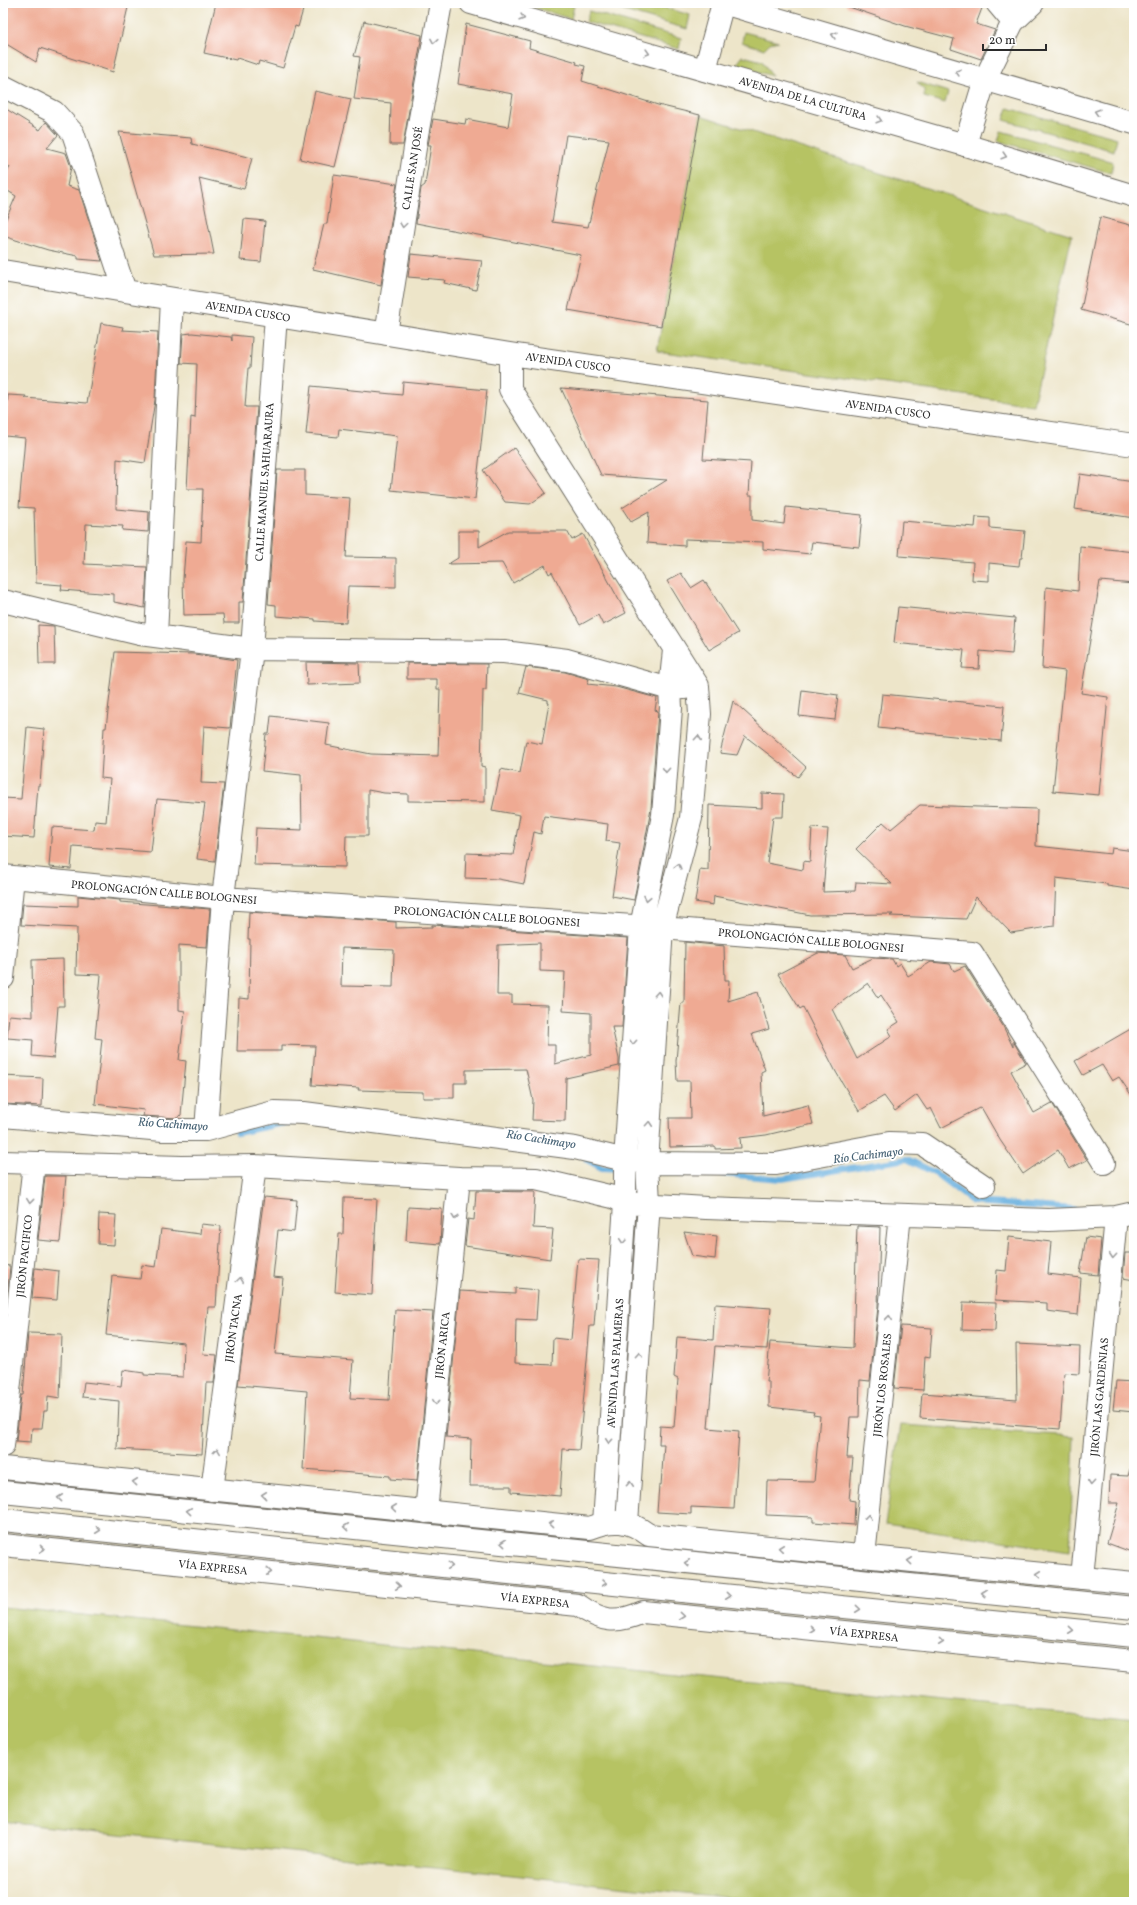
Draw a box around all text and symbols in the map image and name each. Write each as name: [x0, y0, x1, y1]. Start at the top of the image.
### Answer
one-way arrow: [518, 13, 525, 22]
scale bar: [983, 26, 1046, 52]
one-way arrow: [830, 31, 837, 40]
text: 20 m: [989, 33, 1016, 49]
one-way arrow: [430, 38, 438, 44]
one-way arrow: [643, 48, 650, 57]
one-way arrow: [955, 68, 962, 77]
street label: AVENIDA DE LA CULTURA: [737, 74, 869, 125]
one-way arrow: [1093, 108, 1100, 117]
one-way arrow: [876, 115, 883, 124]
street label: CALLE SAN JOSÉ: [399, 125, 428, 211]
one-way arrow: [1000, 151, 1007, 160]
one-way arrow: [399, 222, 408, 228]
street label: AVENIDA CUSCO: [204, 298, 291, 327]
street label: AVENIDA CUSCO: [524, 350, 611, 377]
street label: AVENIDA CUSCO: [844, 397, 931, 424]
street label: CALLE MANUEL SAHUARAURA: [252, 402, 279, 562]
one-way arrow: [693, 735, 702, 741]
one-way arrow: [662, 767, 671, 773]
one-way arrow: [673, 863, 682, 870]
street label: PROLONGACIÓN CALLE BOLOGNESI: [70, 878, 258, 909]
one-way arrow: [643, 895, 651, 902]
street label: PROLONGACIÓN CALLE BOLOGNESI: [393, 904, 581, 931]
street label: PROLONGACIÓN CALLE BOLOGNESI: [717, 926, 905, 957]
one-way arrow: [653, 991, 662, 997]
one-way arrow: [628, 1039, 637, 1045]
water label: Río Cachimayo: [137, 1115, 209, 1135]
one-way arrow: [645, 1121, 654, 1127]
water label: Río Cachimayo: [505, 1127, 577, 1153]
water label: Río Cachimayo: [832, 1144, 905, 1168]
one-way arrow: [25, 1198, 34, 1204]
street label: JIRÓN PACIFICO: [14, 1214, 37, 1298]
one-way arrow: [450, 1214, 459, 1220]
one-way arrow: [618, 1238, 627, 1244]
one-way arrow: [1108, 1253, 1117, 1259]
one-way arrow: [235, 1277, 244, 1283]
street label: JIRÓN TACNA: [222, 1293, 247, 1364]
street label: AVENIDA LAS PALMERAS: [604, 1298, 629, 1429]
street label: JIRÓN ARICA: [433, 1311, 454, 1379]
one-way arrow: [884, 1315, 893, 1321]
street label: JIRÓN LOS ROSALES: [871, 1333, 896, 1438]
street label: JIRÓN LAS GARDENIAS: [1088, 1337, 1113, 1457]
one-way arrow: [634, 1352, 643, 1358]
one-way arrow: [432, 1399, 441, 1405]
one-way arrow: [605, 1438, 614, 1444]
one-way arrow: [212, 1448, 221, 1454]
one-way arrow: [132, 1477, 138, 1486]
one-way arrow: [1087, 1480, 1096, 1486]
one-way arrow: [625, 1481, 634, 1487]
one-way arrow: [261, 1491, 267, 1500]
one-way arrow: [57, 1493, 63, 1502]
one-way arrow: [391, 1504, 397, 1513]
one-way arrow: [186, 1507, 192, 1516]
one-way arrow: [863, 1514, 872, 1520]
one-way arrow: [548, 1520, 554, 1529]
one-way arrow: [343, 1523, 349, 1532]
one-way arrow: [94, 1525, 101, 1534]
one-way arrow: [500, 1539, 506, 1548]
one-way arrow: [778, 1543, 784, 1552]
one-way arrow: [39, 1544, 45, 1553]
one-way arrow: [907, 1556, 913, 1565]
street label: VÍA EXPRESA: [177, 1557, 249, 1580]
one-way arrow: [684, 1559, 690, 1568]
one-way arrow: [447, 1561, 453, 1570]
one-way arrow: [266, 1568, 272, 1577]
one-way arrow: [1036, 1570, 1042, 1579]
one-way arrow: [601, 1578, 608, 1587]
one-way arrow: [395, 1581, 401, 1590]
one-way arrow: [981, 1588, 987, 1597]
street label: VÍA EXPRESA: [499, 1590, 571, 1613]
one-way arrow: [725, 1591, 731, 1600]
one-way arrow: [855, 1604, 861, 1613]
one-way arrow: [679, 1611, 685, 1620]
one-way arrow: [809, 1624, 815, 1633]
street label: VÍA EXPRESA: [828, 1624, 900, 1647]
one-way arrow: [1068, 1625, 1074, 1634]
one-way arrow: [938, 1637, 944, 1646]

